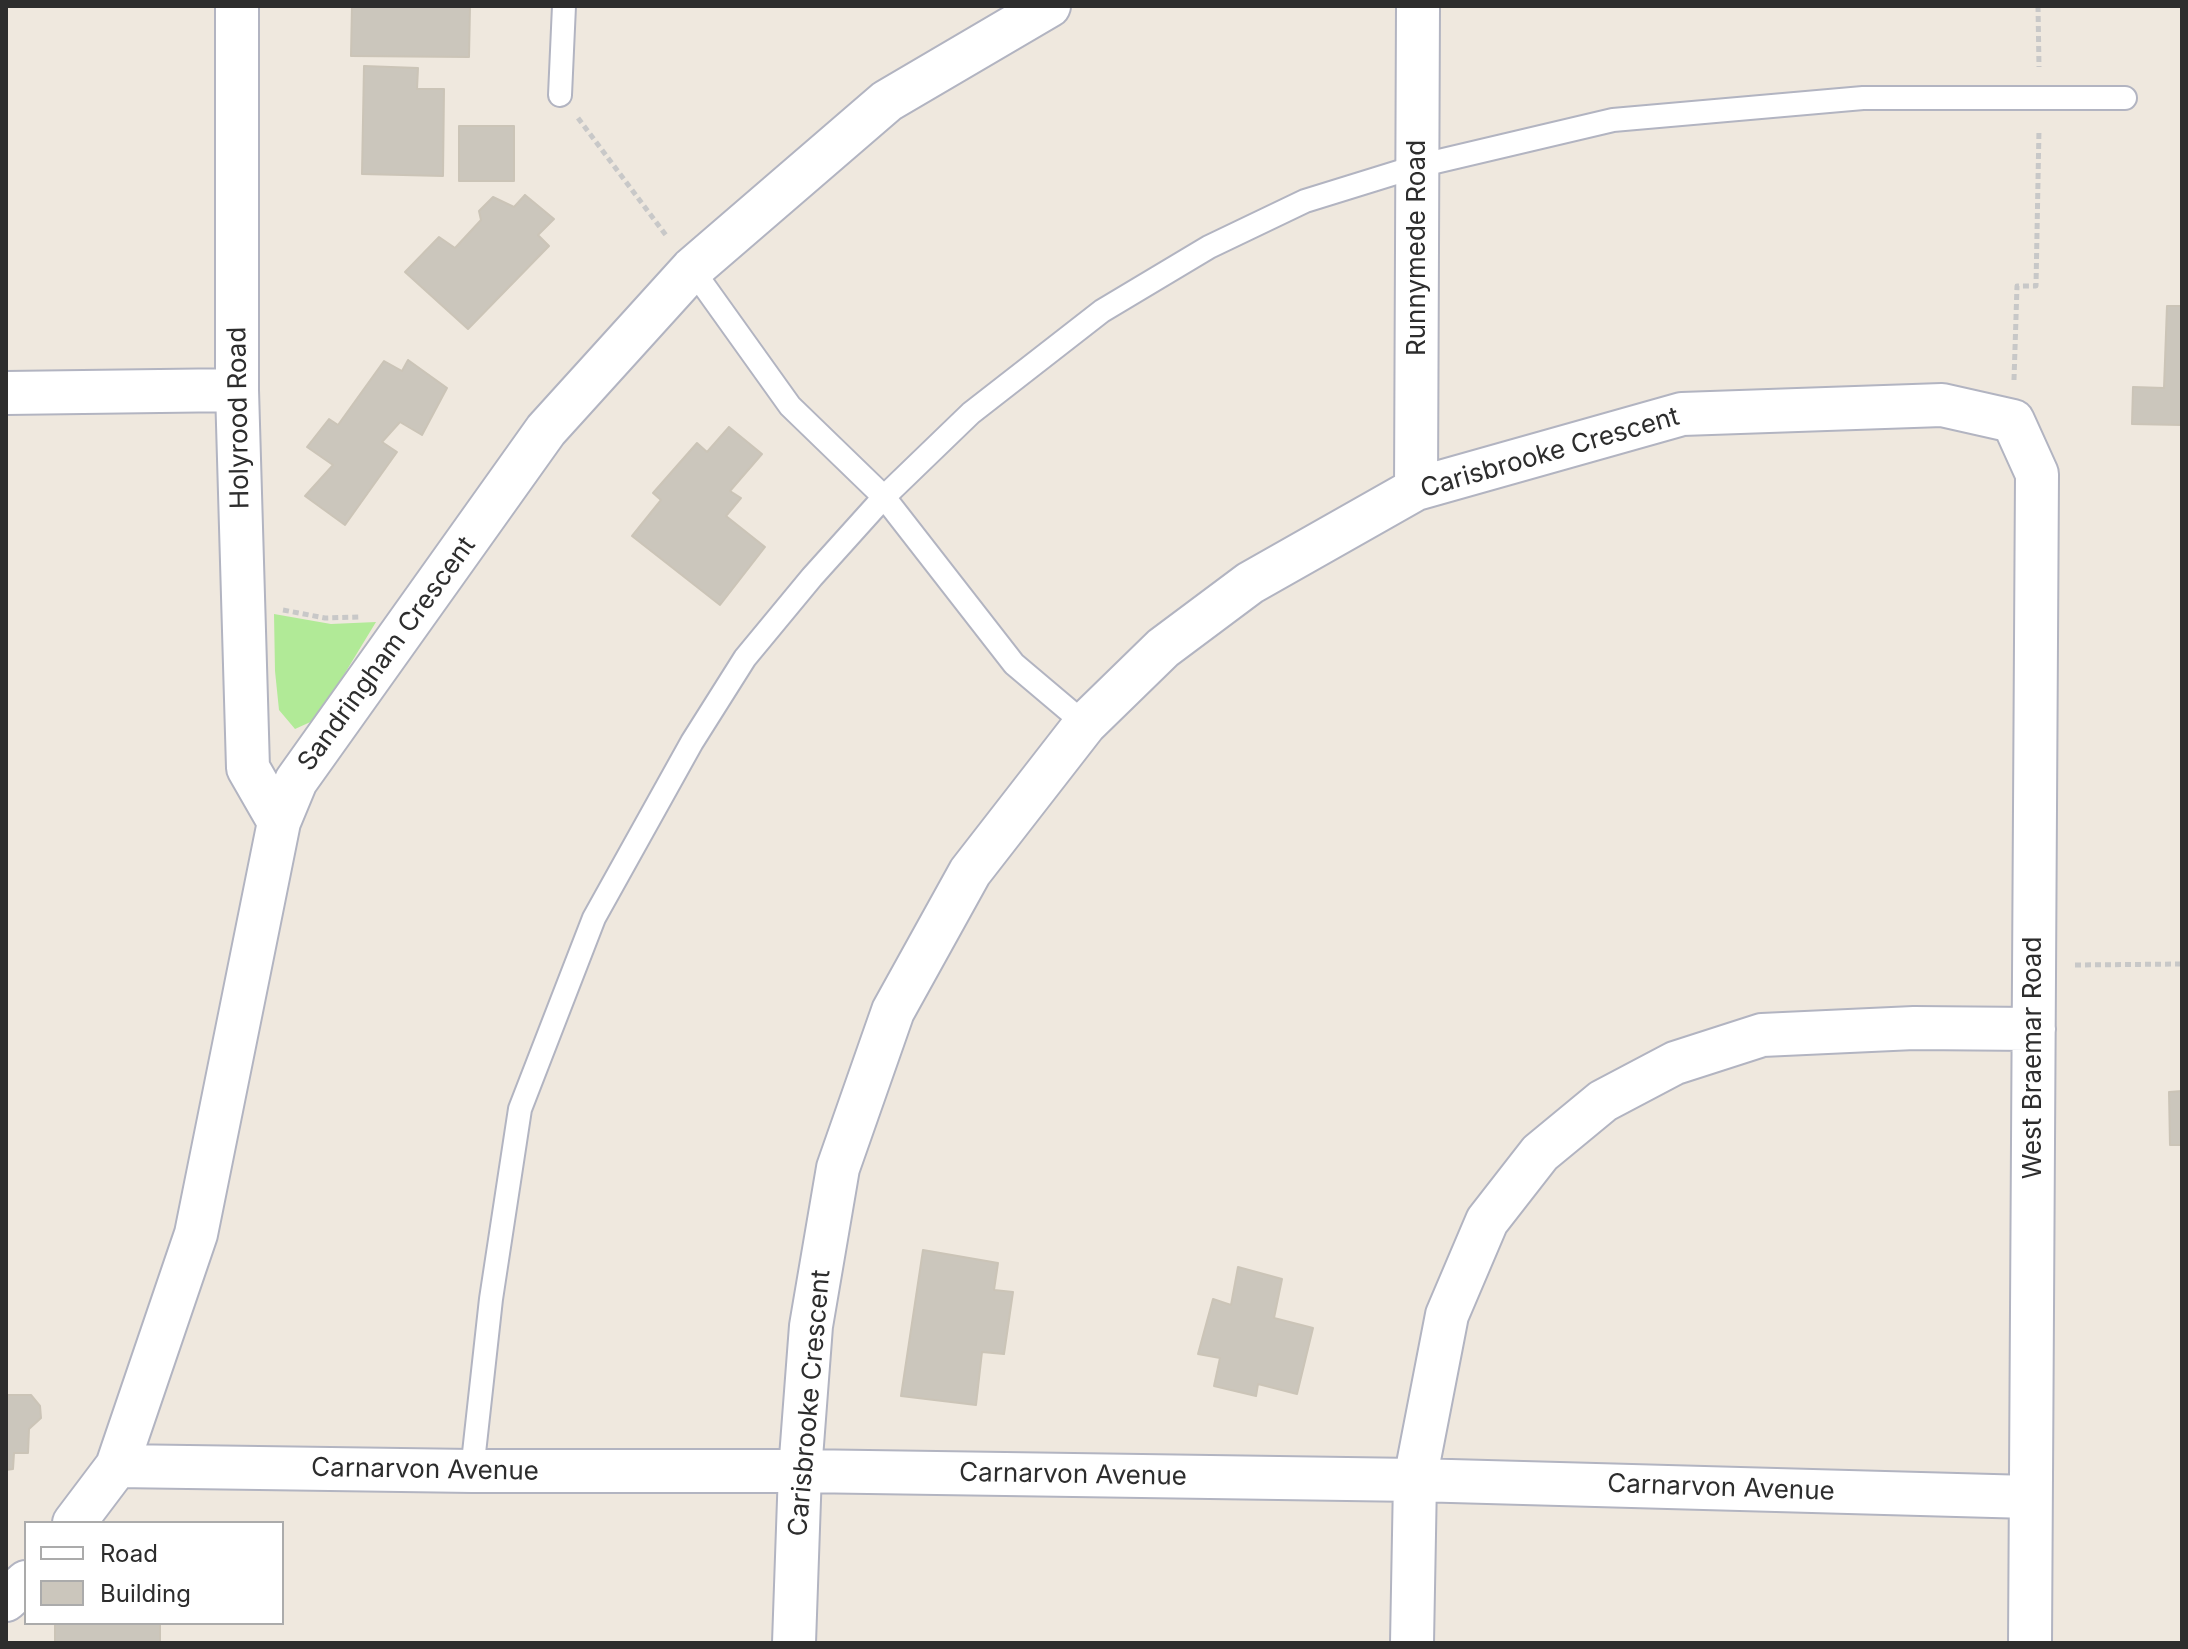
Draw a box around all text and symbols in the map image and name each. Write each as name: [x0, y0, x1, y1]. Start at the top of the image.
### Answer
street label: Runnymede Road: [1401, 140, 1433, 356]
street label: Holyrood Road: [222, 327, 256, 509]
street label: Carisbrooke Crescent: [1417, 401, 1683, 505]
street label: Sandringham Crescent: [292, 531, 482, 777]
street label: West Braemar Road: [2017, 937, 2049, 1179]
street label: Carisbrooke Crescent: [783, 1268, 837, 1538]
street label: Carnarvon Avenue: [311, 1452, 539, 1488]
street label: Carnarvon Avenue: [959, 1457, 1187, 1493]
street label: Carnarvon Avenue: [1607, 1468, 1835, 1508]
legend: [24, 1521, 284, 1625]
text: Road: [100, 1539, 158, 1568]
text: Building: [100, 1579, 191, 1608]

